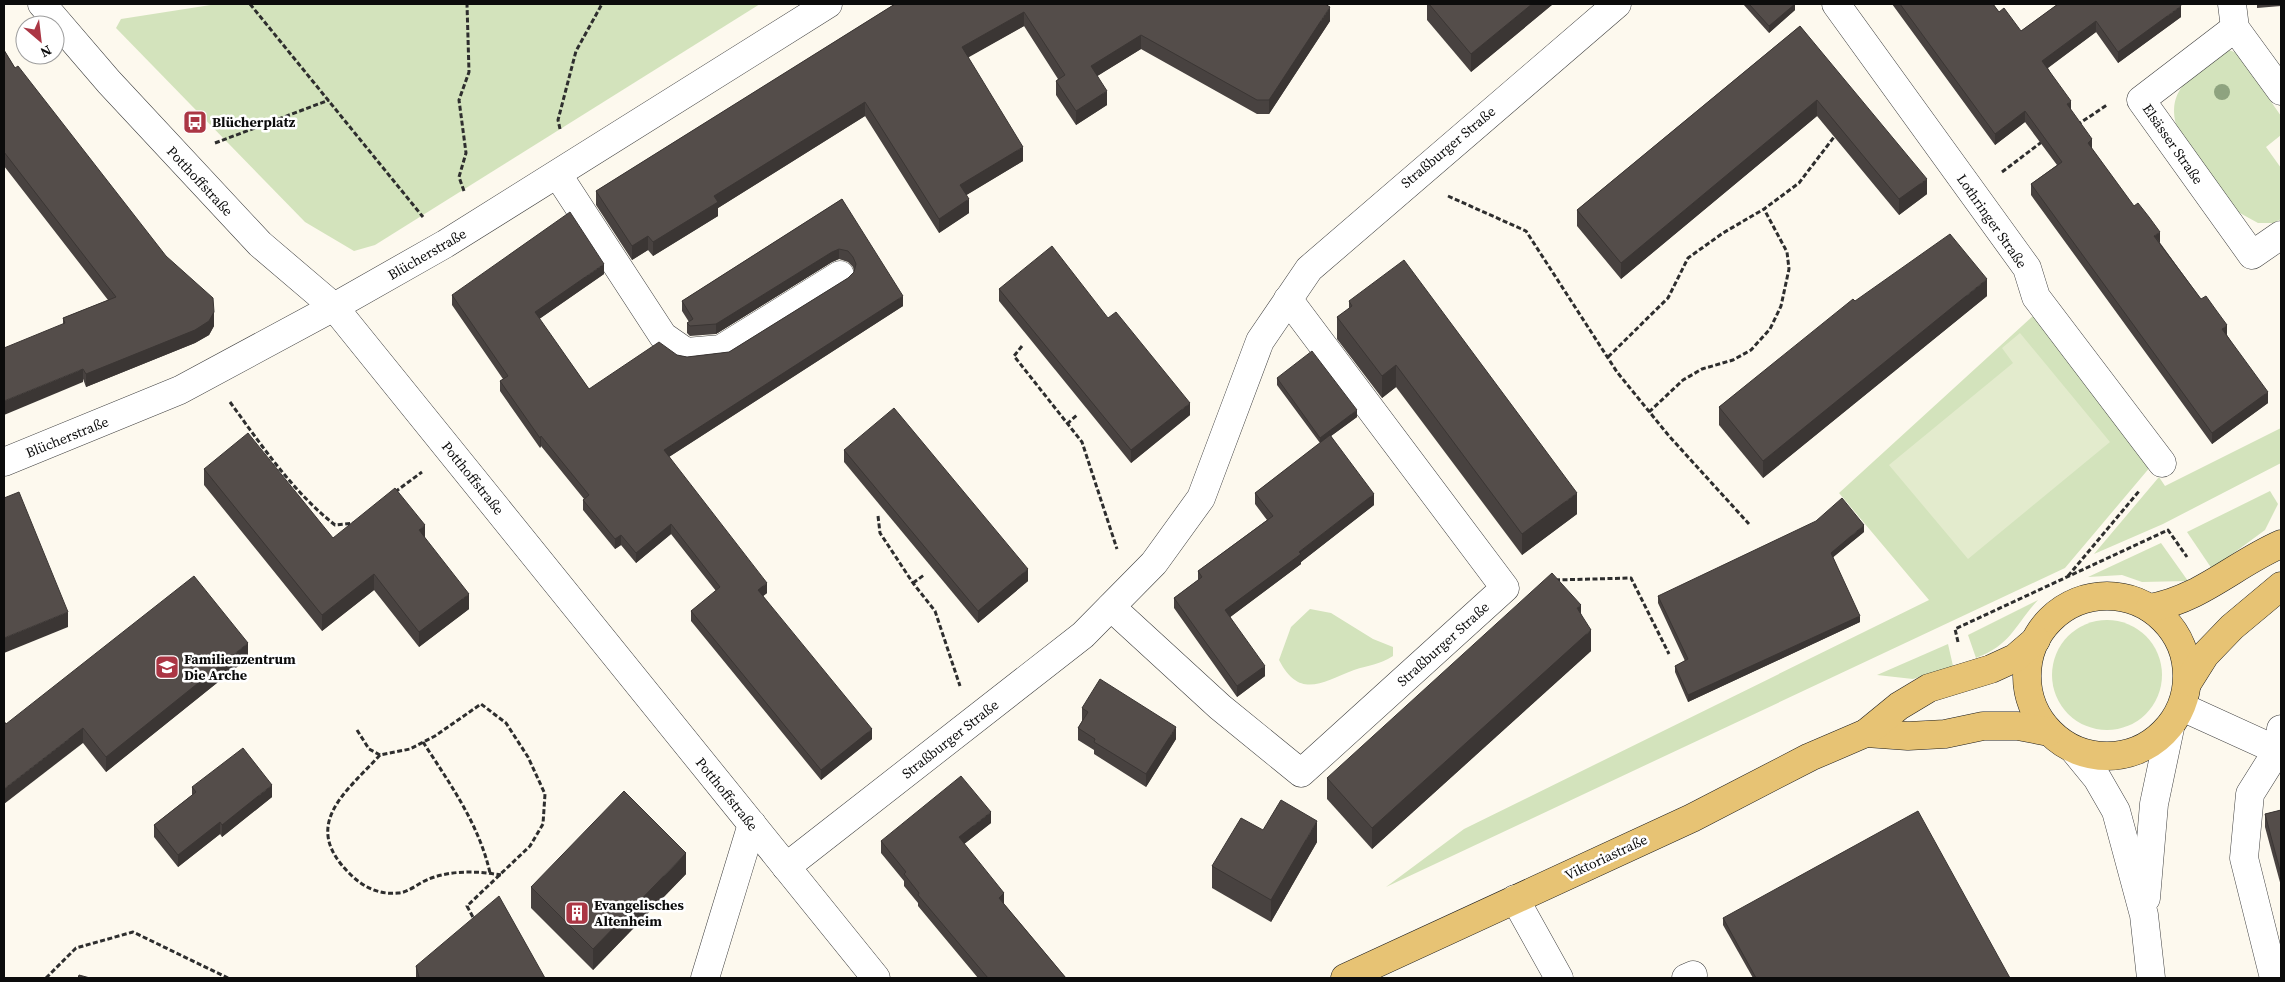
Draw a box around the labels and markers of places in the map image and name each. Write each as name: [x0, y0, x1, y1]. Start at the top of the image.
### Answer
bus stop icon: Blücherplatz: [182, 109, 208, 135]
place label: Blücherplatz: [212, 112, 296, 132]
place label: Familienzentrum Die Arche: [184, 649, 296, 685]
school or university icon: Familienzentrum Die Arche: [154, 654, 180, 680]
place label: Evangelisches Altenheim: [594, 895, 684, 931]
building icon: Evangelisches Altenheim: [564, 900, 590, 926]

